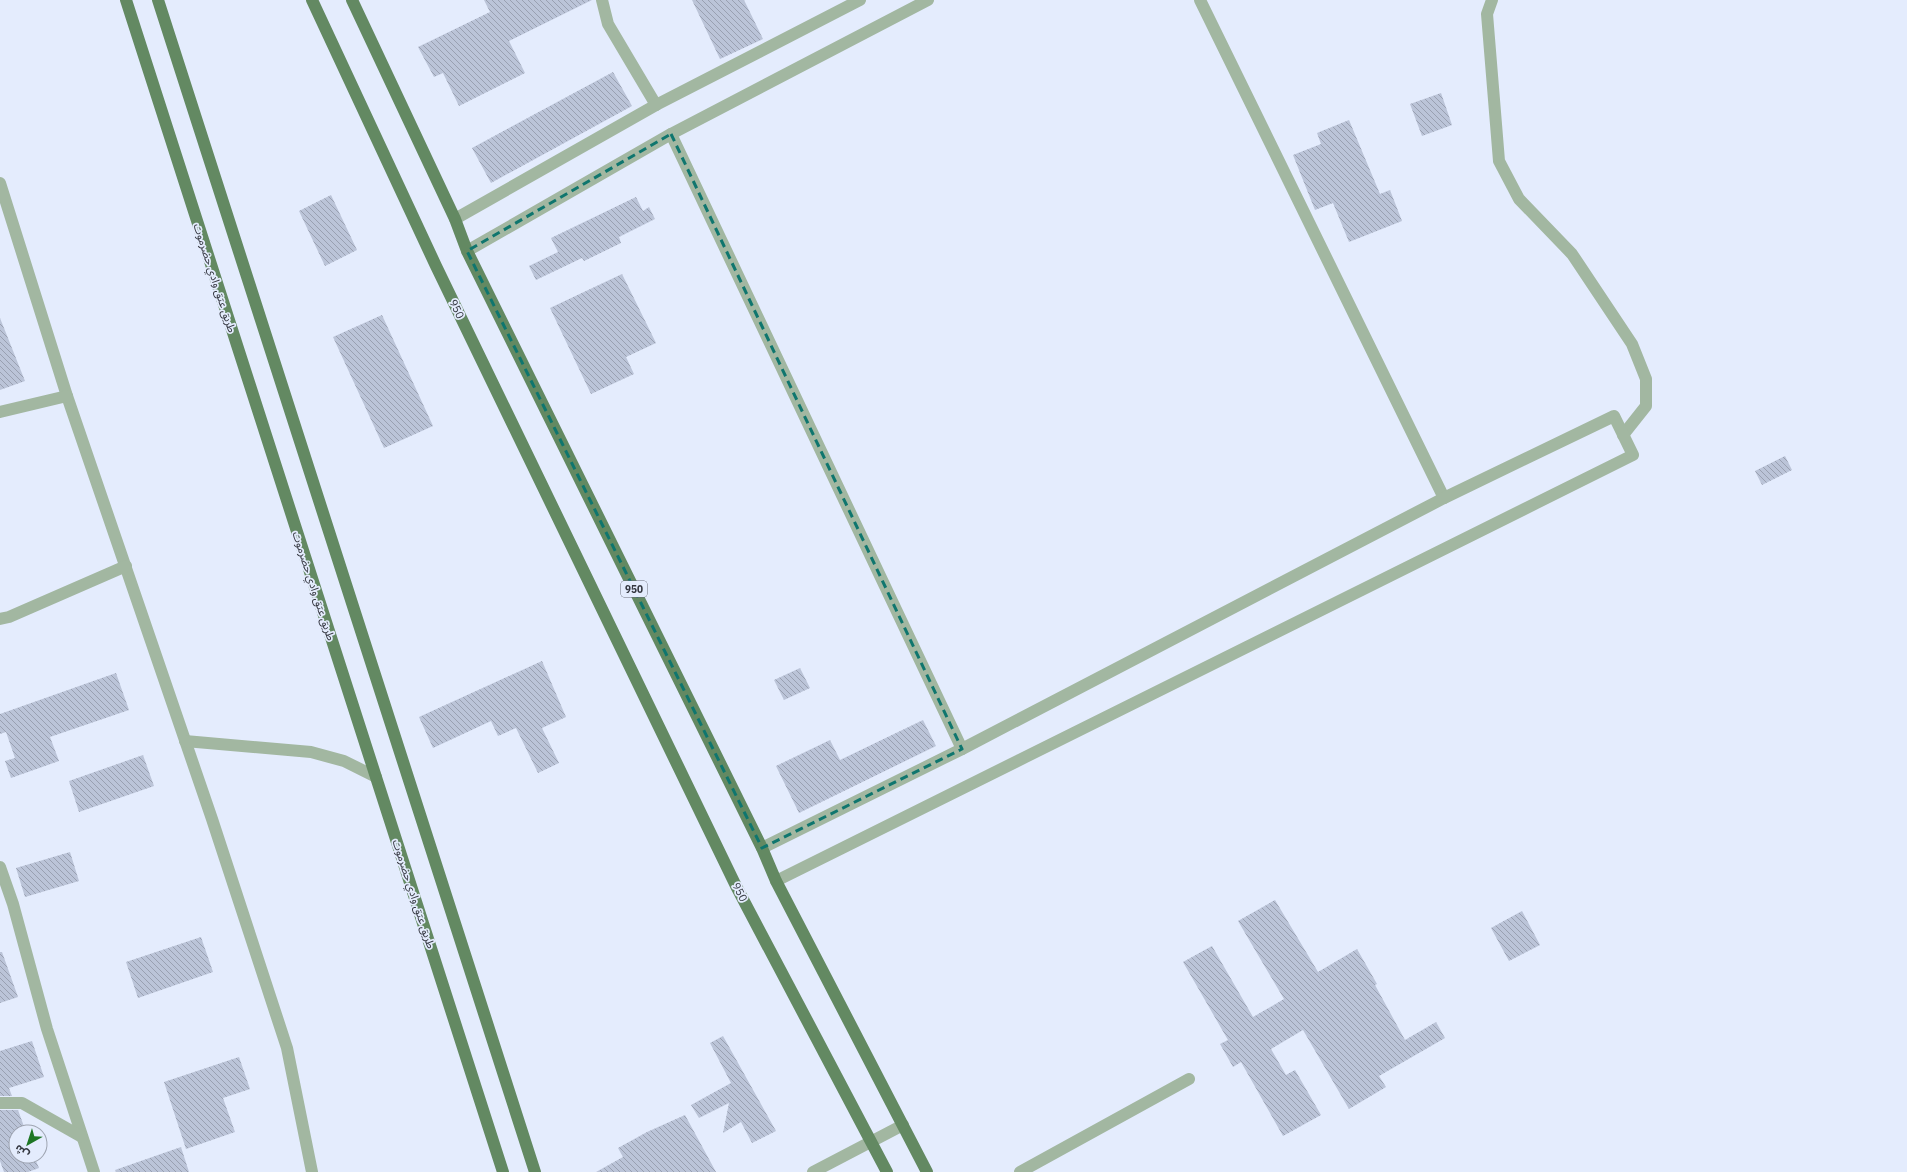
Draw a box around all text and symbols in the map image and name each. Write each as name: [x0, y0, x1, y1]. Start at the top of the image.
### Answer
street label: طريق عتق وادي حضرموت: [188, 222, 239, 335]
street label: 950: [446, 297, 468, 321]
street label: طريق عتق وادي حضرموت: [287, 530, 338, 643]
road number: 950: [621, 581, 647, 597]
street label: طريق عتق وادي حضرموت: [387, 838, 438, 951]
street label: 950: [729, 880, 751, 904]
north arrow: [8, 1124, 48, 1164]
text: ش: [11, 1142, 32, 1162]

